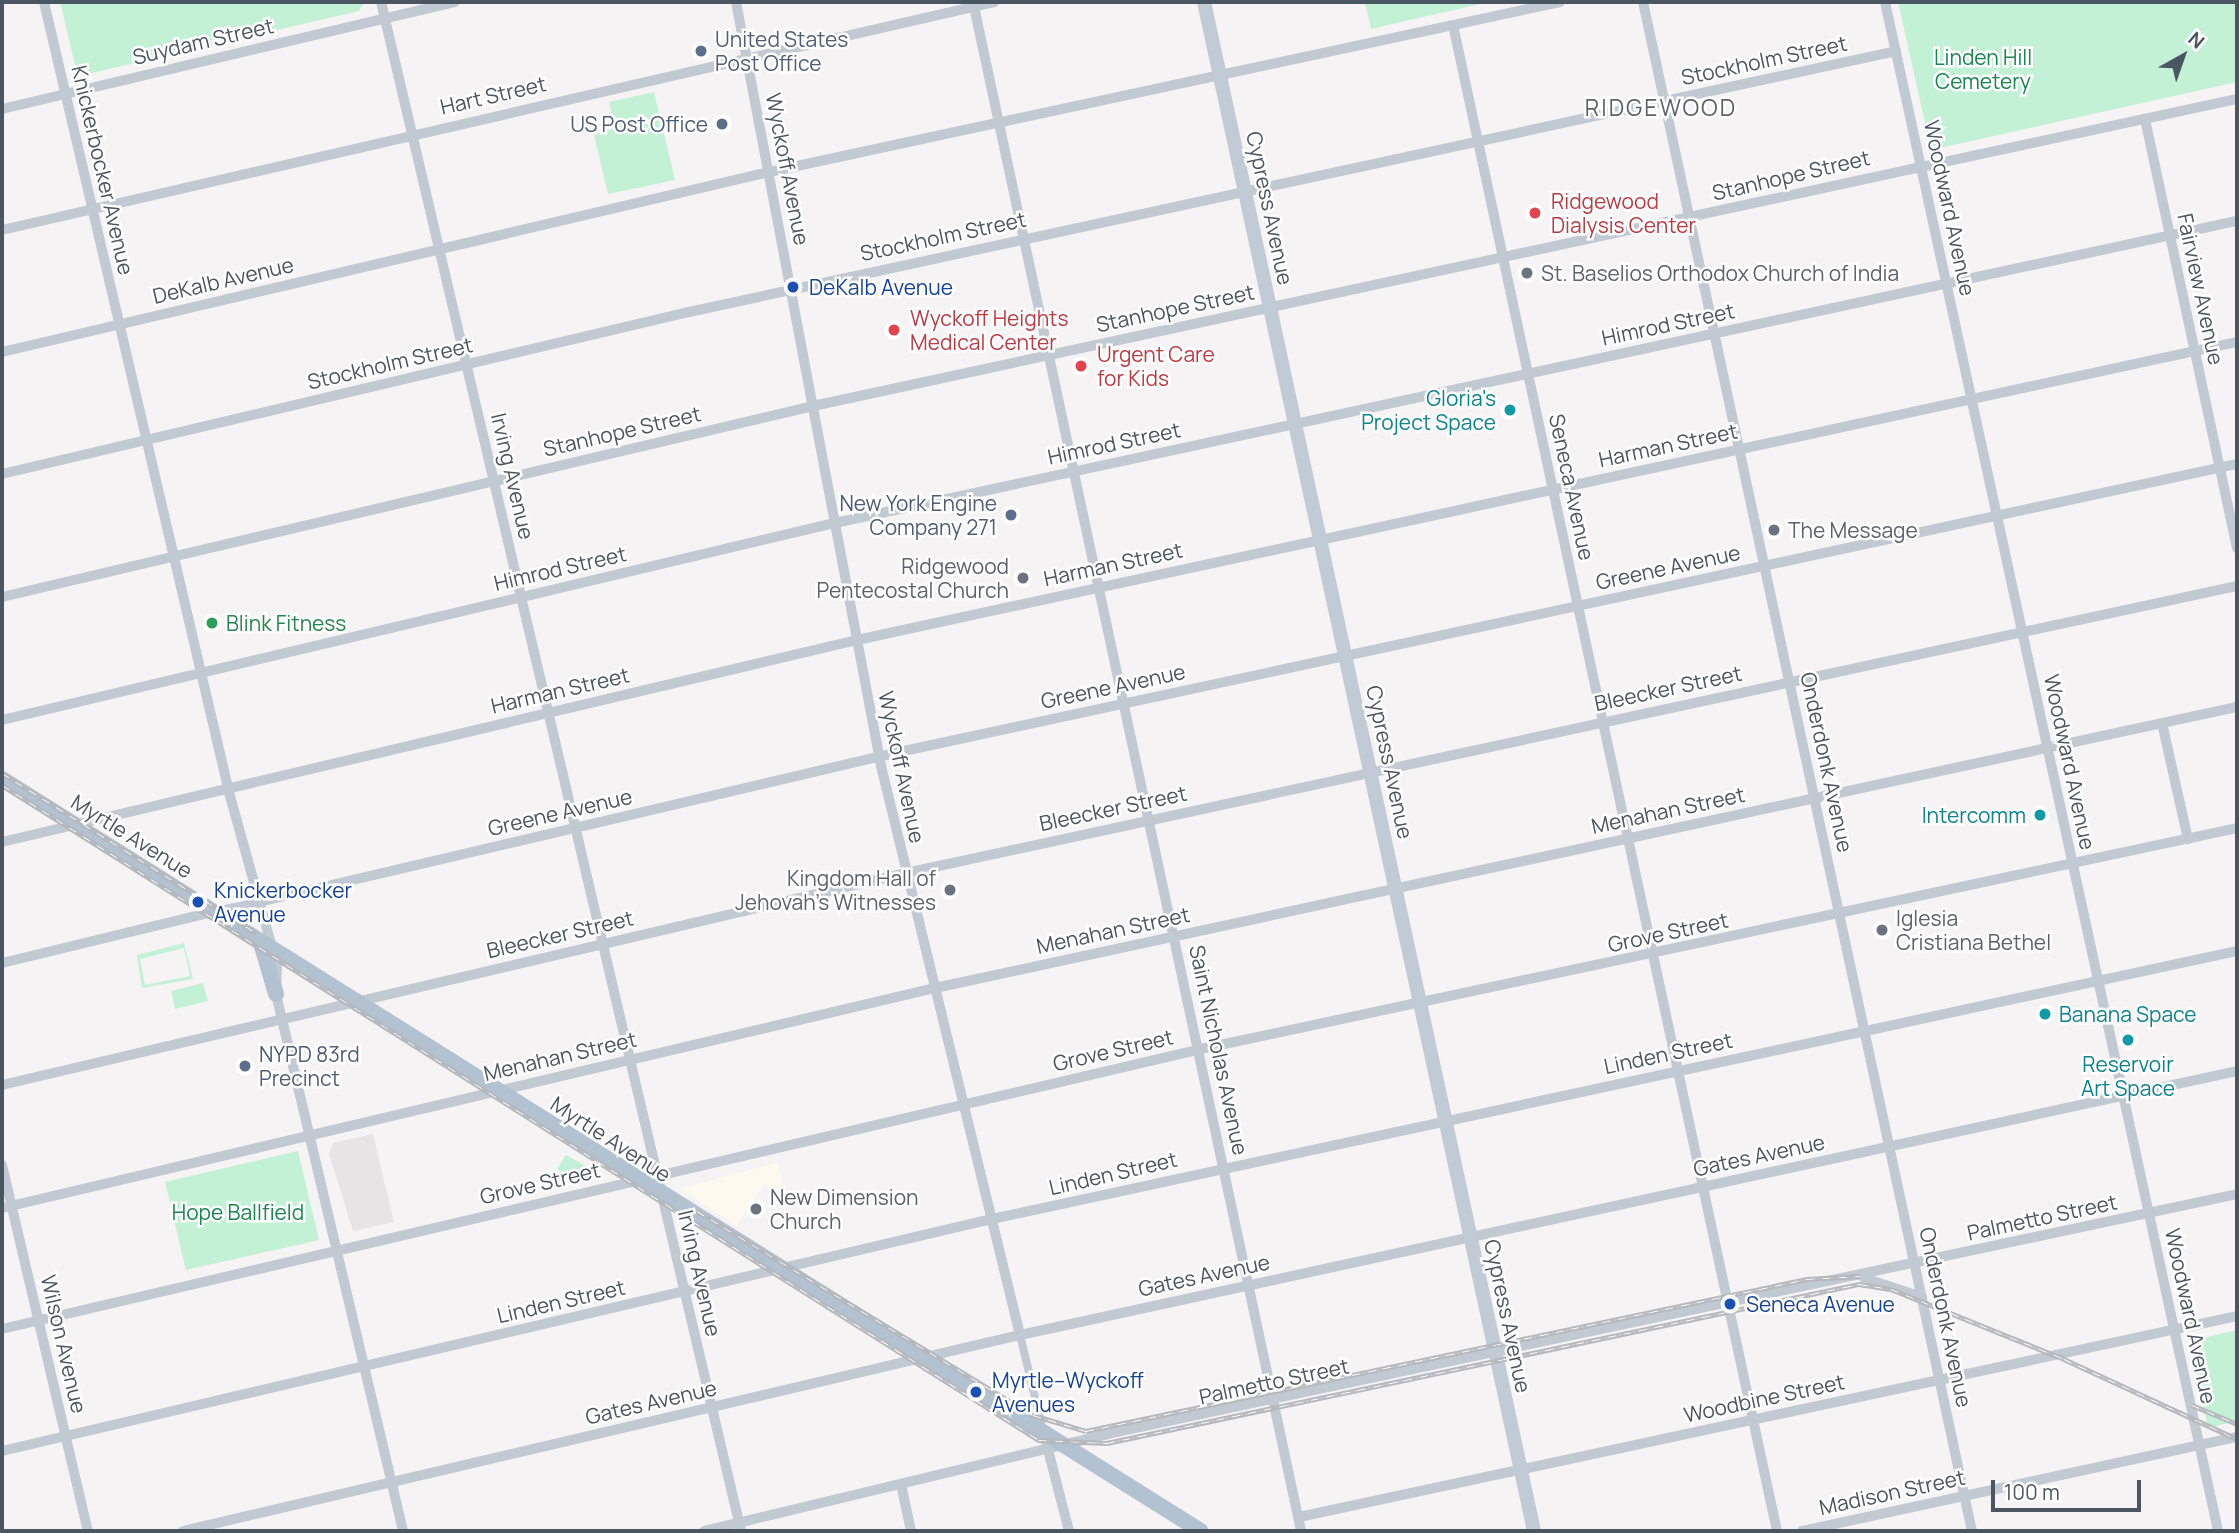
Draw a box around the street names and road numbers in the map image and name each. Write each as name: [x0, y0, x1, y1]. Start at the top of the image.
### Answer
street label: Suydam Street: [130, 13, 276, 69]
street label: Stockholm Street: [1679, 30, 1849, 90]
street label: Knickerbocker Avenue: [67, 63, 139, 277]
street label: Hart Street: [438, 71, 548, 119]
street label: Wyckoff Avenue: [761, 91, 815, 247]
street label: Woodward Avenue: [1919, 118, 1981, 298]
street label: Cypress Avenue: [1241, 129, 1299, 287]
street label: Stanhope Street: [1710, 145, 1872, 205]
street label: Stockholm Street: [858, 206, 1028, 266]
street label: Fairview Avenue: [2173, 211, 2229, 367]
street label: DeKalb Avenue: [150, 252, 296, 308]
street label: Stanhope Street: [1094, 279, 1256, 337]
street label: Himrod Street: [1599, 298, 1737, 350]
street label: Stockholm Street: [305, 332, 475, 394]
street label: Stanhope Street: [541, 401, 703, 461]
street label: Irving Avenue: [486, 410, 540, 542]
street label: Seneca Avenue: [1544, 412, 1600, 562]
street label: Himrod Street: [1045, 417, 1183, 469]
street label: Harman Street: [1596, 418, 1740, 472]
street label: Harman Street: [1041, 537, 1185, 591]
street label: Greene Avenue: [1593, 539, 1743, 595]
street label: Himrod Street: [491, 541, 629, 595]
street label: Greene Avenue: [1038, 658, 1188, 714]
street label: Bleecker Street: [1592, 660, 1744, 716]
street label: Harman Street: [488, 662, 632, 718]
street label: Onderdonk Avenue: [1796, 670, 1858, 854]
street label: Woodward Avenue: [2039, 672, 2101, 852]
street label: Cypress Avenue: [1361, 683, 1419, 841]
street label: Wyckoff Avenue: [874, 689, 930, 845]
street label: Bleecker Street: [1037, 780, 1189, 836]
street label: Menahan Street: [1589, 781, 1747, 839]
street label: Greene Avenue: [485, 783, 635, 841]
street label: Myrtle Avenue: [67, 789, 197, 883]
street label: Menahan Street: [1034, 901, 1192, 959]
street label: Bleecker Street: [484, 905, 636, 963]
street label: Grove Street: [1605, 907, 1731, 957]
street label: Saint Nicholas Avenue: [1184, 943, 1254, 1157]
street label: Grove Street: [1050, 1024, 1176, 1076]
street label: Menahan Street: [481, 1026, 639, 1086]
street label: Linden Street: [1601, 1027, 1735, 1079]
street label: Myrtle Avenue: [546, 1091, 676, 1187]
street label: Gates Avenue: [1691, 1129, 1827, 1181]
street label: Linden Street: [1046, 1146, 1180, 1200]
street label: Grove Street: [477, 1157, 603, 1209]
street label: Palmetto Street: [1965, 1189, 2119, 1245]
street label: Irving Avenue: [673, 1207, 727, 1339]
street label: Onderdonk Avenue: [1915, 1225, 1977, 1409]
street label: Woodward Avenue: [2160, 1226, 2222, 1406]
street label: Cypress Avenue: [1479, 1237, 1537, 1395]
street label: Gates Avenue: [1136, 1249, 1272, 1301]
street label: Wilson Avenue: [36, 1272, 92, 1416]
street label: Linden Street: [494, 1274, 628, 1328]
street label: Palmetto Street: [1197, 1353, 1351, 1409]
street label: Woodbine Street: [1681, 1369, 1847, 1427]
street label: Gates Avenue: [583, 1375, 719, 1429]
street label: Madison Street: [1817, 1464, 1967, 1520]

